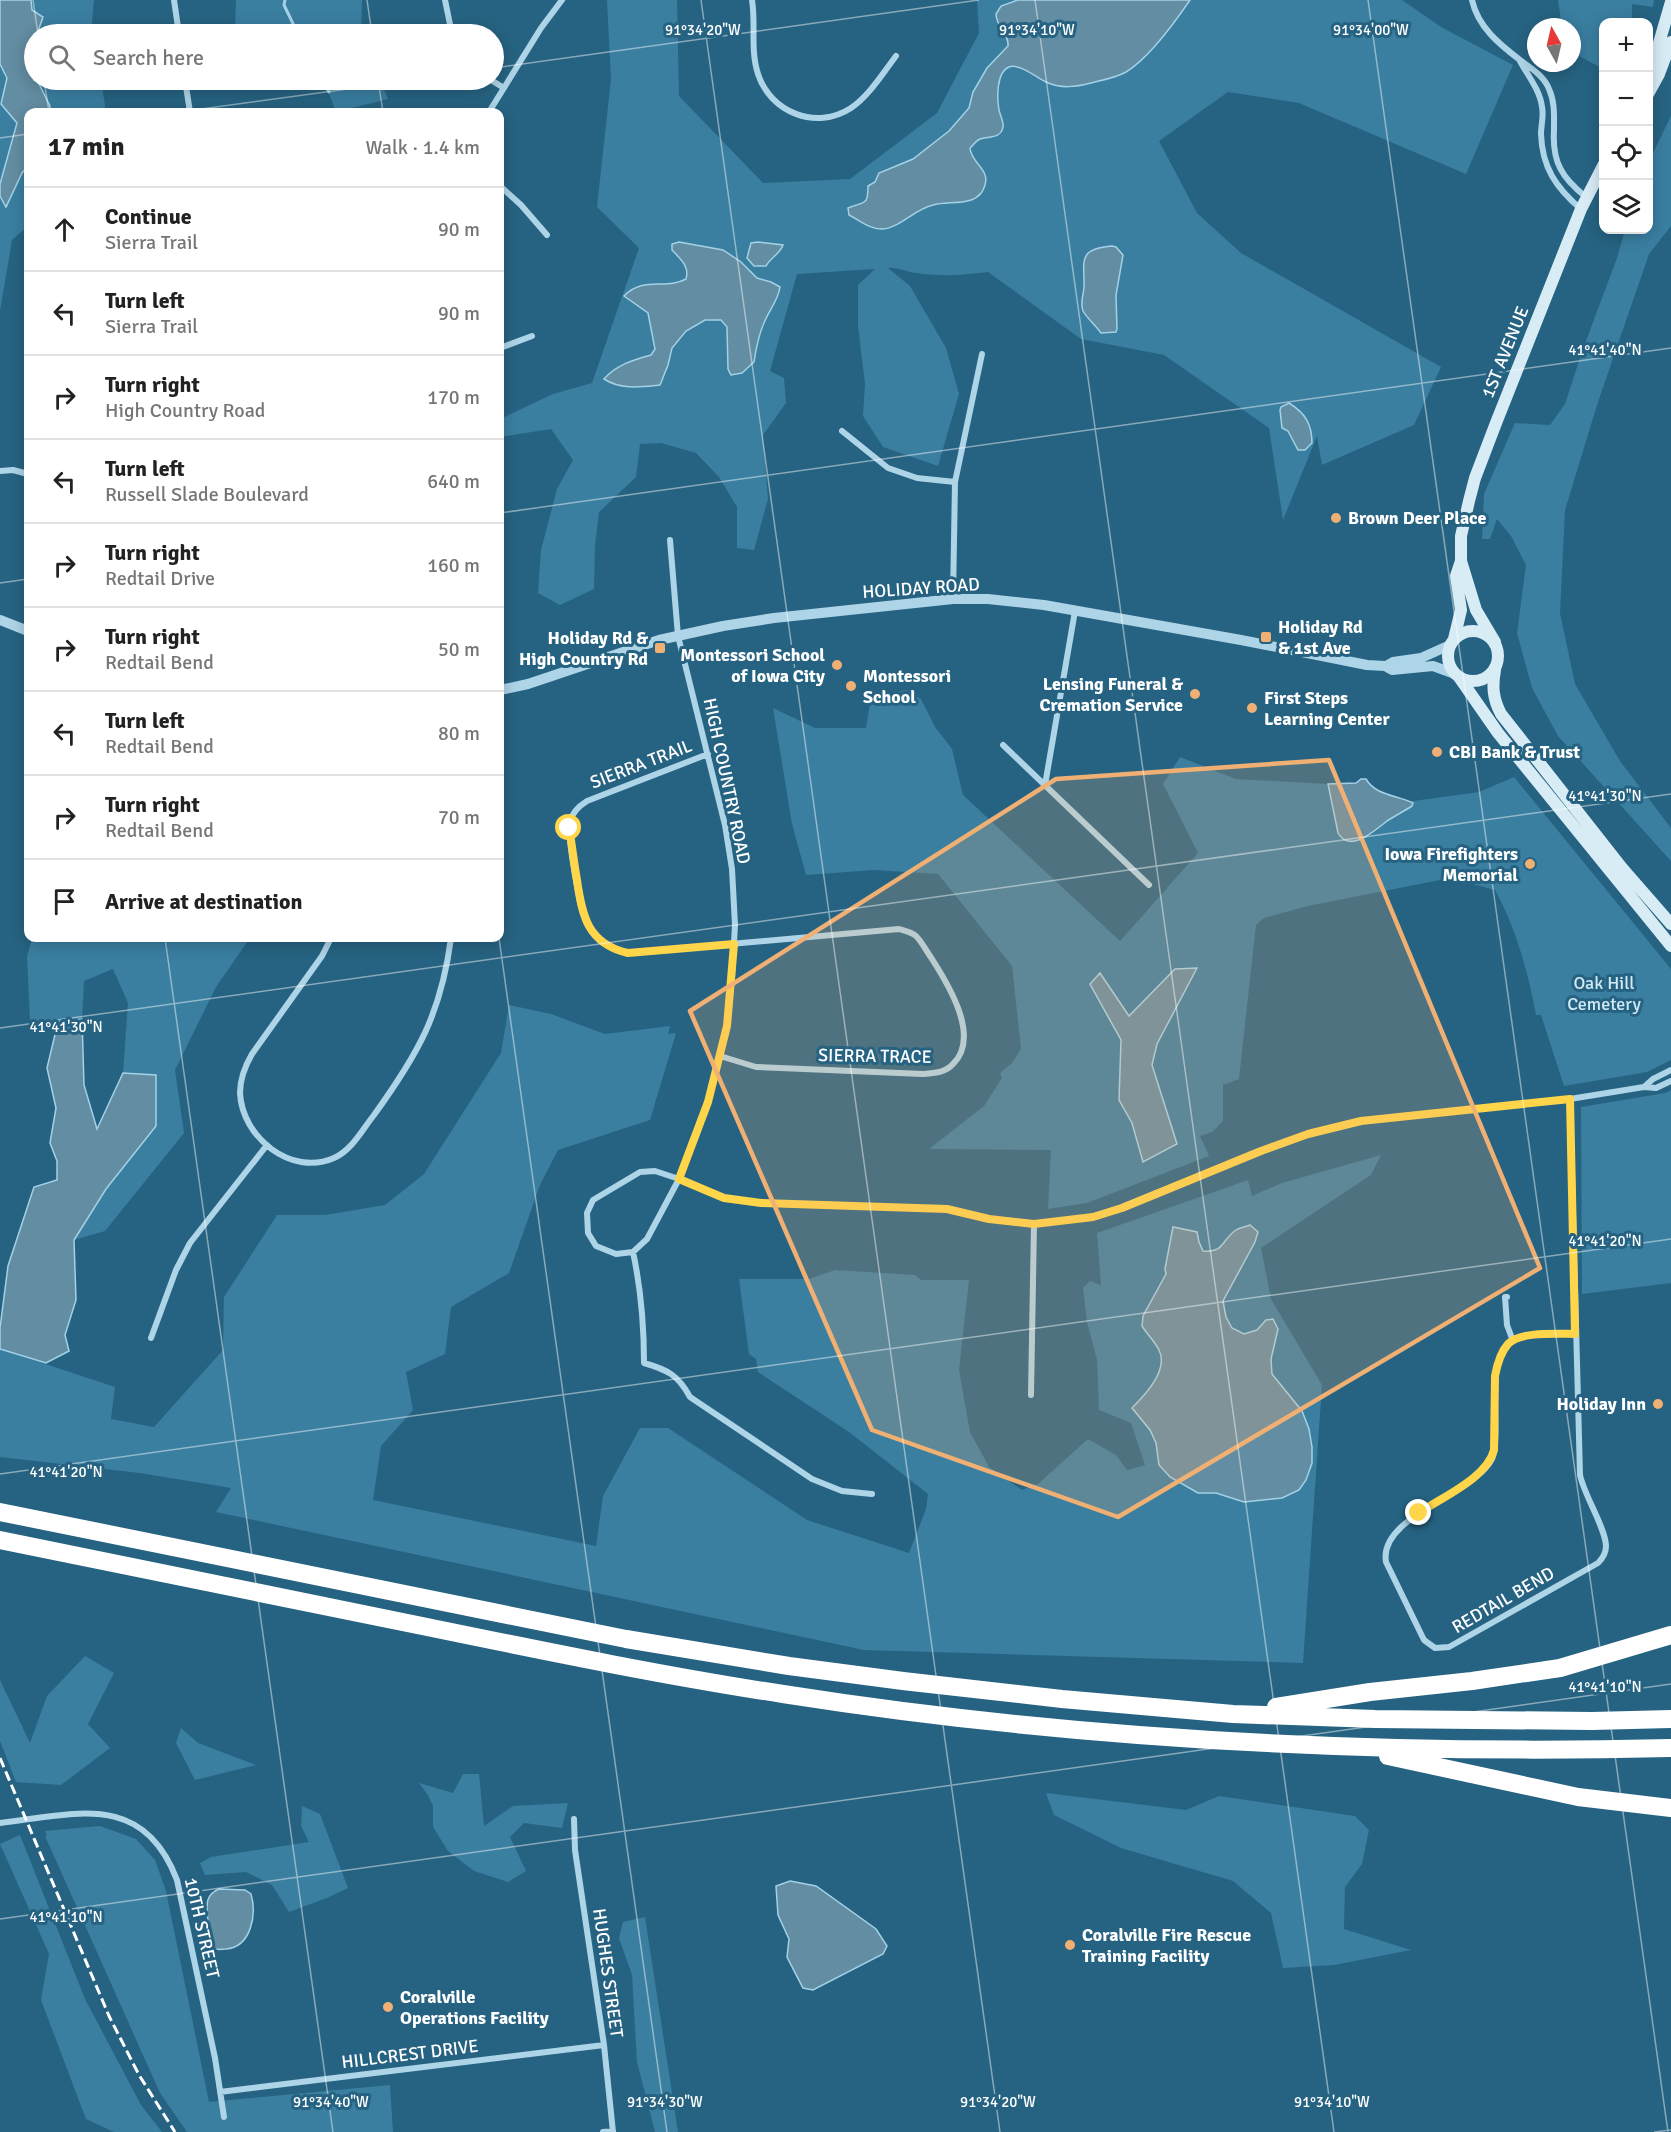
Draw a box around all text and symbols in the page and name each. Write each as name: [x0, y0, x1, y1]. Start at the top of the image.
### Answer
north arrow: [1527, 18, 1581, 72]
map controls: [1599, 18, 1653, 234]
button: +: [1599, 18, 1653, 72]
text: 91°34'20"W: [665, 21, 741, 39]
text: 91°34'10"W: [999, 21, 1075, 39]
text: 91°34'00"W: [1333, 21, 1409, 39]
search box: [24, 24, 504, 90]
icon: search: [45, 41, 78, 74]
text: Search here: [93, 44, 204, 71]
button: −: [1599, 72, 1653, 126]
button: locate: [1599, 126, 1653, 180]
text: 17 min: [48, 131, 125, 163]
text: Walk · 1.4 km: [366, 135, 480, 160]
button: layers: [1599, 180, 1653, 234]
text: Continue: [105, 203, 192, 230]
icon: ahead: [48, 213, 81, 246]
text: 90 m: [438, 217, 480, 242]
text: Sierra Trail: [105, 230, 198, 255]
text: Turn left: [105, 287, 185, 314]
icon: left: [48, 297, 81, 330]
text: 90 m: [438, 301, 480, 326]
street label: 1ST AVENUE: [1477, 303, 1533, 401]
text: Sierra Trail: [105, 314, 198, 339]
text: 41°41'40"N: [1568, 341, 1642, 359]
text: Turn right: [105, 371, 200, 398]
icon: right: [48, 381, 81, 414]
text: 170 m: [427, 385, 480, 410]
text: High Country Road: [105, 398, 265, 423]
text: Turn left: [105, 455, 185, 482]
icon: left: [48, 465, 81, 498]
text: 640 m: [427, 469, 480, 494]
text: Russell Slade Boulevard: [105, 482, 309, 507]
place label: Brown Deer Place: [1348, 507, 1486, 529]
marker: Brown Deer Place: [1329, 511, 1343, 525]
text: Turn right: [105, 539, 200, 566]
icon: right: [48, 549, 81, 582]
text: 160 m: [427, 553, 480, 578]
text: Redtail Drive: [105, 566, 215, 591]
street label: HOLIDAY ROAD: [861, 573, 981, 603]
place label: Holiday Rd & 1st Ave: [1278, 616, 1363, 659]
text: Turn right: [105, 623, 200, 650]
place label: Holiday Rd & High Country Rd: [519, 627, 648, 670]
marker: Holiday Rd & 1st Ave: [1259, 630, 1273, 644]
icon: right: [48, 633, 81, 666]
text: 50 m: [438, 637, 480, 662]
marker: Holiday Rd & High Country Rd: [653, 641, 667, 655]
place label: Montessori School of Iowa City: [680, 644, 825, 687]
text: Redtail Bend: [105, 650, 214, 675]
marker: Montessori School of Iowa City: [830, 658, 844, 672]
place label: Montessori School: [863, 665, 951, 708]
place label: Lensing Funeral & Cremation Service: [1039, 673, 1183, 716]
marker: Montessori School: [844, 679, 858, 693]
marker: Lensing Funeral & Cremation Service: [1188, 687, 1202, 701]
place label: First Steps Learning Center: [1264, 687, 1390, 730]
street label: HIGH COUNTRY ROAD: [699, 696, 755, 866]
marker: First Steps Learning Center: [1245, 701, 1259, 715]
text: Turn left: [105, 707, 185, 734]
icon: left: [48, 717, 81, 750]
text: 80 m: [438, 721, 480, 746]
text: Redtail Bend: [105, 734, 214, 759]
street label: SIERRA TRAIL: [587, 735, 695, 793]
place label: CBI Bank & Trust: [1449, 741, 1580, 763]
marker: CBI Bank & Trust: [1430, 745, 1444, 759]
text: 41°41'30"N: [1568, 787, 1642, 805]
text: Turn right: [105, 791, 200, 818]
icon: right: [48, 801, 81, 834]
text: 70 m: [438, 805, 480, 830]
route start: [555, 814, 581, 840]
text: Redtail Bend: [105, 818, 214, 843]
place label: Iowa Firefighters Memorial: [1384, 843, 1518, 886]
marker: Iowa Firefighters Memorial: [1523, 857, 1537, 871]
icon: arrive: [48, 885, 81, 918]
text: Arrive at destination: [105, 888, 302, 915]
park label: Oak Hill Cemetery: [1567, 972, 1641, 1015]
text: 41°41'30"N: [29, 1018, 103, 1036]
street label: SIERRA TRACE: [818, 1044, 932, 1068]
text: 41°41'20"N: [1568, 1232, 1642, 1250]
place label: Holiday Inn: [1556, 1393, 1646, 1415]
marker: Holiday Inn: [1651, 1397, 1665, 1411]
text: 41°41'20"N: [29, 1463, 103, 1481]
route end: [1405, 1499, 1431, 1525]
street label: REDTAIL BEND: [1448, 1562, 1558, 1638]
text: 41°41'10"N: [1568, 1678, 1642, 1696]
street label: 10TH STREET: [180, 1875, 224, 1981]
street label: HUGHES STREET: [588, 1907, 628, 2039]
text: 41°41'10"N: [29, 1908, 103, 1926]
place label: Coralville Fire Rescue Training Facility: [1082, 1924, 1251, 1967]
marker: Coralville Fire Rescue Training Facility: [1063, 1938, 1077, 1952]
place label: Coralville Operations Facility: [400, 1986, 549, 2029]
marker: Coralville Operations Facility: [381, 2000, 395, 2014]
street label: HILLCREST DRIVE: [340, 2035, 480, 2073]
text: 91°34'40"W: [293, 2093, 369, 2111]
text: 91°34'30"W: [627, 2093, 703, 2111]
text: 91°34'20"W: [960, 2093, 1036, 2111]
text: 91°34'10"W: [1294, 2093, 1370, 2111]

